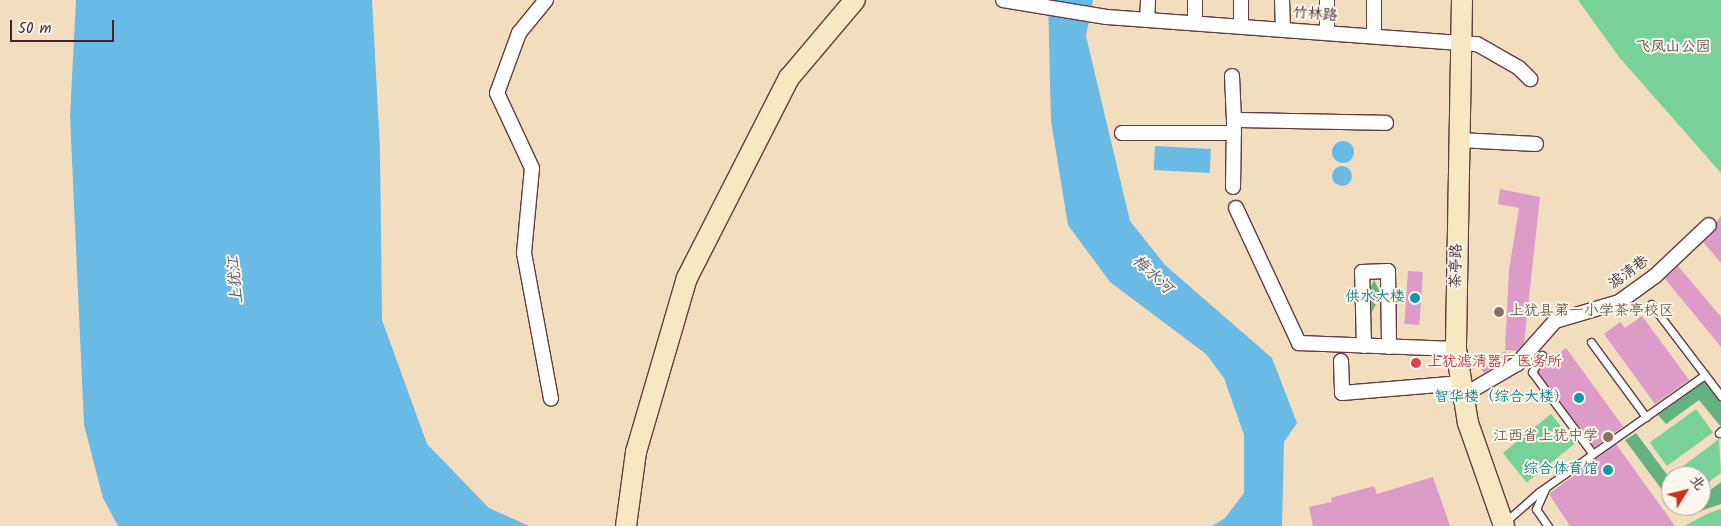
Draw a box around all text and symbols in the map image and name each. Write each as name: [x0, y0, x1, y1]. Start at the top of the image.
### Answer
street label: 竹林路: [1292, 4, 1338, 26]
scale bar: [12, 10, 116, 42]
text: 50 m: [18, 17, 52, 41]
park label: 飞凤山公园: [1636, 39, 1710, 57]
street label: 茶亭路: [1448, 243, 1466, 289]
water label: 梅水河: [1128, 252, 1176, 298]
street label: 滤清巷: [1606, 252, 1652, 294]
water label: 上犹江: [224, 255, 248, 305]
place label: 供水大楼: [1345, 289, 1405, 307]
marker: 供水大楼: [1409, 292, 1421, 304]
place label: 上犹县第一小学茶亭校区: [1509, 303, 1674, 321]
marker: 上犹县第一小学茶亭校区: [1493, 306, 1505, 318]
place label: 上犹滤清器厂医务所: [1427, 354, 1562, 372]
marker: 上犹滤清器厂医务所: [1409, 356, 1423, 370]
place label: 智华楼（综合大楼）: [1434, 389, 1569, 407]
marker: 智华楼（综合大楼）: [1573, 392, 1585, 404]
place label: 江西省上犹中学: [1493, 428, 1598, 446]
marker: 江西省上犹中学: [1602, 431, 1614, 443]
place label: 综合体育馆: [1523, 461, 1598, 479]
marker: 综合体育馆: [1602, 464, 1614, 476]
north arrow: [1661, 466, 1711, 516]
text: 北: [1684, 471, 1710, 495]

